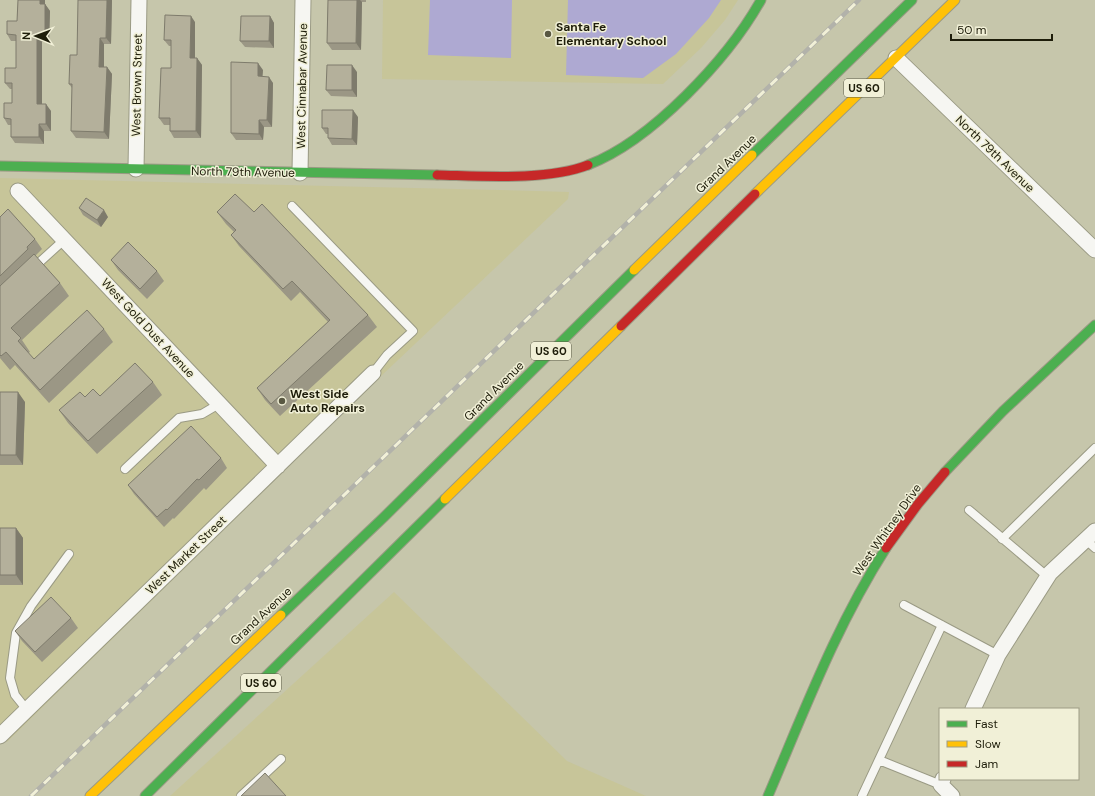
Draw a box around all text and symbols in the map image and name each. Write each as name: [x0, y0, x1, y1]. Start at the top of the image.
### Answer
north arrow: [16, 16, 56, 56]
scale bar: [951, 16, 1052, 42]
place label: Santa Fe Elementary School: [556, 19, 666, 49]
text: 50 m: [957, 22, 986, 38]
street label: West Cinnabar Avenue: [293, 23, 311, 149]
marker: Santa Fe Elementary School: [543, 29, 553, 39]
text: N: [19, 32, 33, 40]
street label: West Brown Street: [128, 33, 146, 137]
road number: US 60: [844, 79, 884, 97]
street label: North 79th Avenue: [952, 112, 1038, 196]
street label: Grand Avenue: [692, 131, 760, 197]
street label: North 79th Avenue: [191, 163, 295, 181]
street label: West Gold Dust Avenue: [98, 275, 199, 381]
road number: US 60: [531, 342, 571, 360]
street label: Grand Avenue: [461, 357, 528, 424]
place label: West Side Auto Repairs: [290, 386, 365, 416]
marker: West Side Auto Repairs: [277, 396, 287, 406]
street label: West Whitney Drive: [849, 480, 925, 579]
street label: West Market Street: [142, 512, 230, 598]
street label: Grand Avenue: [227, 583, 295, 649]
road number: US 60: [241, 674, 281, 692]
legend: [939, 708, 1079, 780]
text: Fast: [975, 716, 998, 732]
text: Slow: [975, 736, 1001, 752]
text: Jam: [975, 756, 998, 772]

